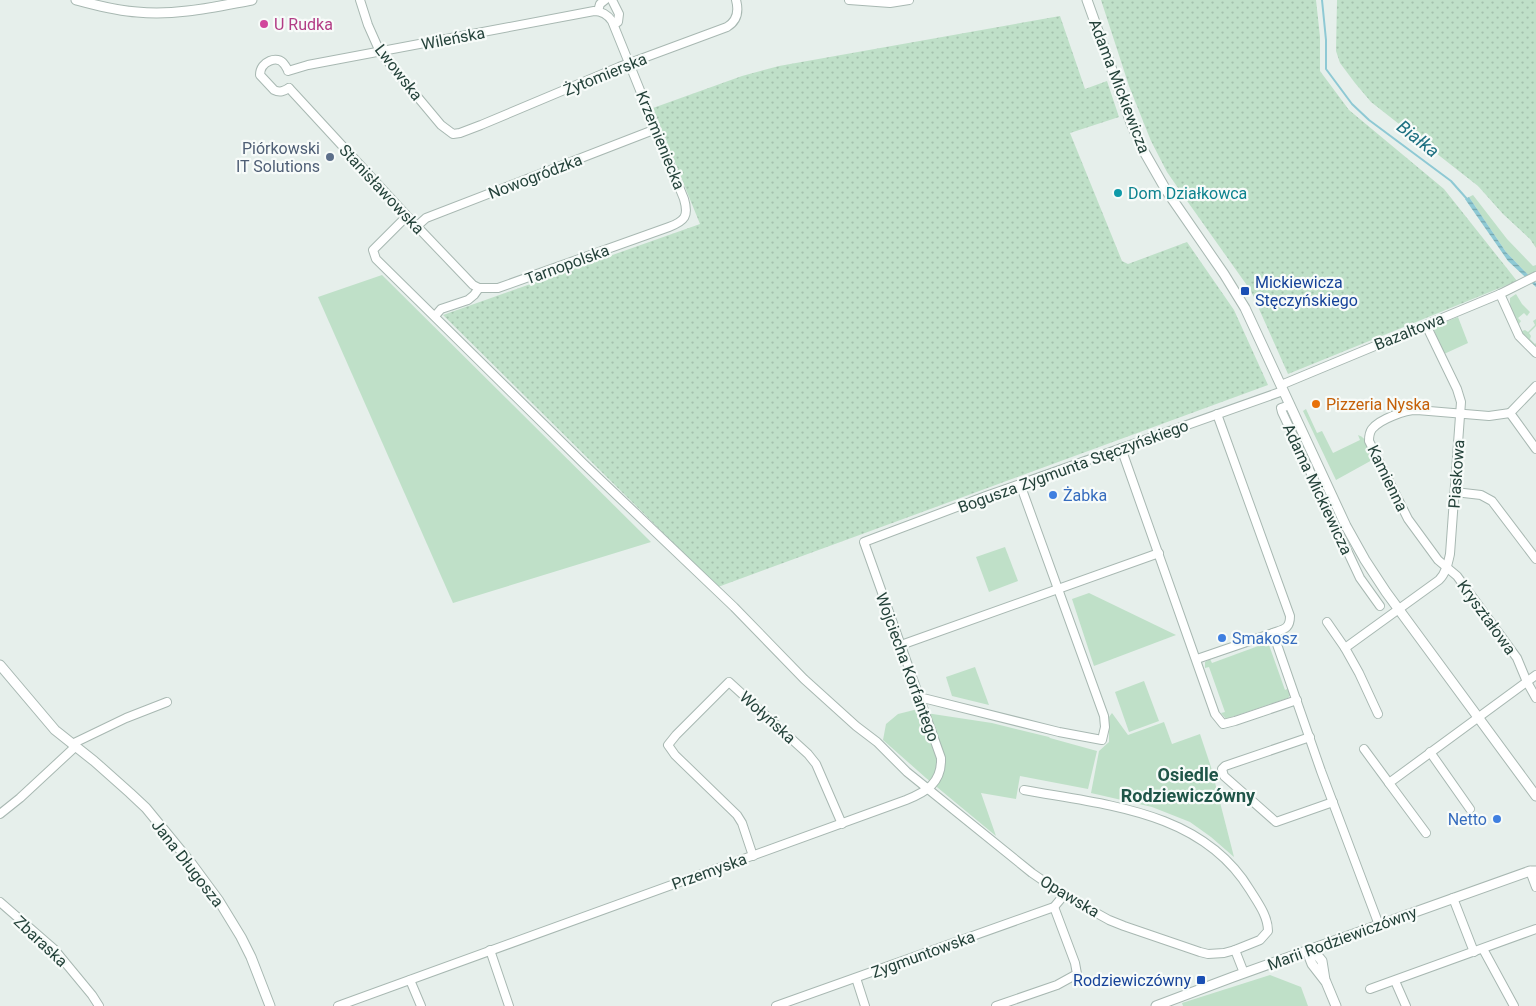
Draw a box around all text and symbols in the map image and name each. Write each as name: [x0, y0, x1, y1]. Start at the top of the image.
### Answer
place label: U Rudka: [274, 15, 333, 34]
street label: Adama Mickiewicza: [1085, 16, 1154, 156]
marker: U Rudka: [258, 18, 270, 30]
street label: Wileńska: [420, 23, 487, 54]
street label: Lwowska: [371, 40, 426, 104]
street label: Żytomierska: [561, 49, 650, 100]
street label: Krzemieniecka: [632, 88, 689, 192]
water label: Białka: [1393, 116, 1444, 162]
place label: Piórkowski IT Solutions: [236, 139, 320, 176]
street label: Stanisławowska: [335, 141, 428, 238]
street label: Nowogródzka: [486, 150, 585, 203]
marker: Piórkowski IT Solutions: [324, 151, 336, 163]
place label: Dom Działkowca: [1128, 184, 1247, 203]
marker: Dom Działkowca: [1112, 187, 1124, 199]
street label: Tarnopolska: [523, 241, 612, 288]
place label: Mickiewicza Stęczyńskiego: [1255, 273, 1358, 310]
marker: Mickiewicza Stęczyńskiego: [1239, 285, 1251, 297]
street label: Bazaltowa: [1371, 309, 1447, 354]
place label: Pizzeria Nyska: [1326, 395, 1430, 414]
marker: Pizzeria Nyska: [1310, 398, 1322, 410]
street label: Bogusza Zygmunta Stęczyńskiego: [955, 416, 1191, 517]
street label: Adama Mickiewicza: [1279, 421, 1356, 558]
street label: Piaskowa: [1445, 439, 1468, 509]
street label: Kamienna: [1363, 442, 1412, 515]
place label: Żabka: [1063, 486, 1107, 505]
marker: Żabka: [1047, 489, 1059, 501]
street label: Kryształowa: [1453, 576, 1520, 658]
street label: Wojciecha Korfantego: [872, 590, 943, 744]
place label: Smakosz: [1232, 629, 1298, 648]
marker: Smakosz: [1216, 632, 1228, 644]
street label: Wołyńska: [736, 687, 800, 747]
district label: Osiedle Rodziewiczówny: [1121, 764, 1256, 806]
place label: Netto: [1448, 810, 1487, 829]
marker: Netto: [1491, 813, 1503, 825]
street label: Jana Długosza: [148, 816, 228, 911]
street label: Przemyska: [669, 849, 749, 894]
street label: Opawska: [1037, 871, 1103, 922]
street label: Marii Rodziewiczówny: [1265, 902, 1420, 974]
street label: Zbaraska: [10, 912, 71, 971]
street label: Zygmuntowska: [869, 927, 978, 982]
place label: Rodziewiczówny: [1073, 971, 1191, 990]
marker: Rodziewiczówny: [1195, 974, 1207, 986]

